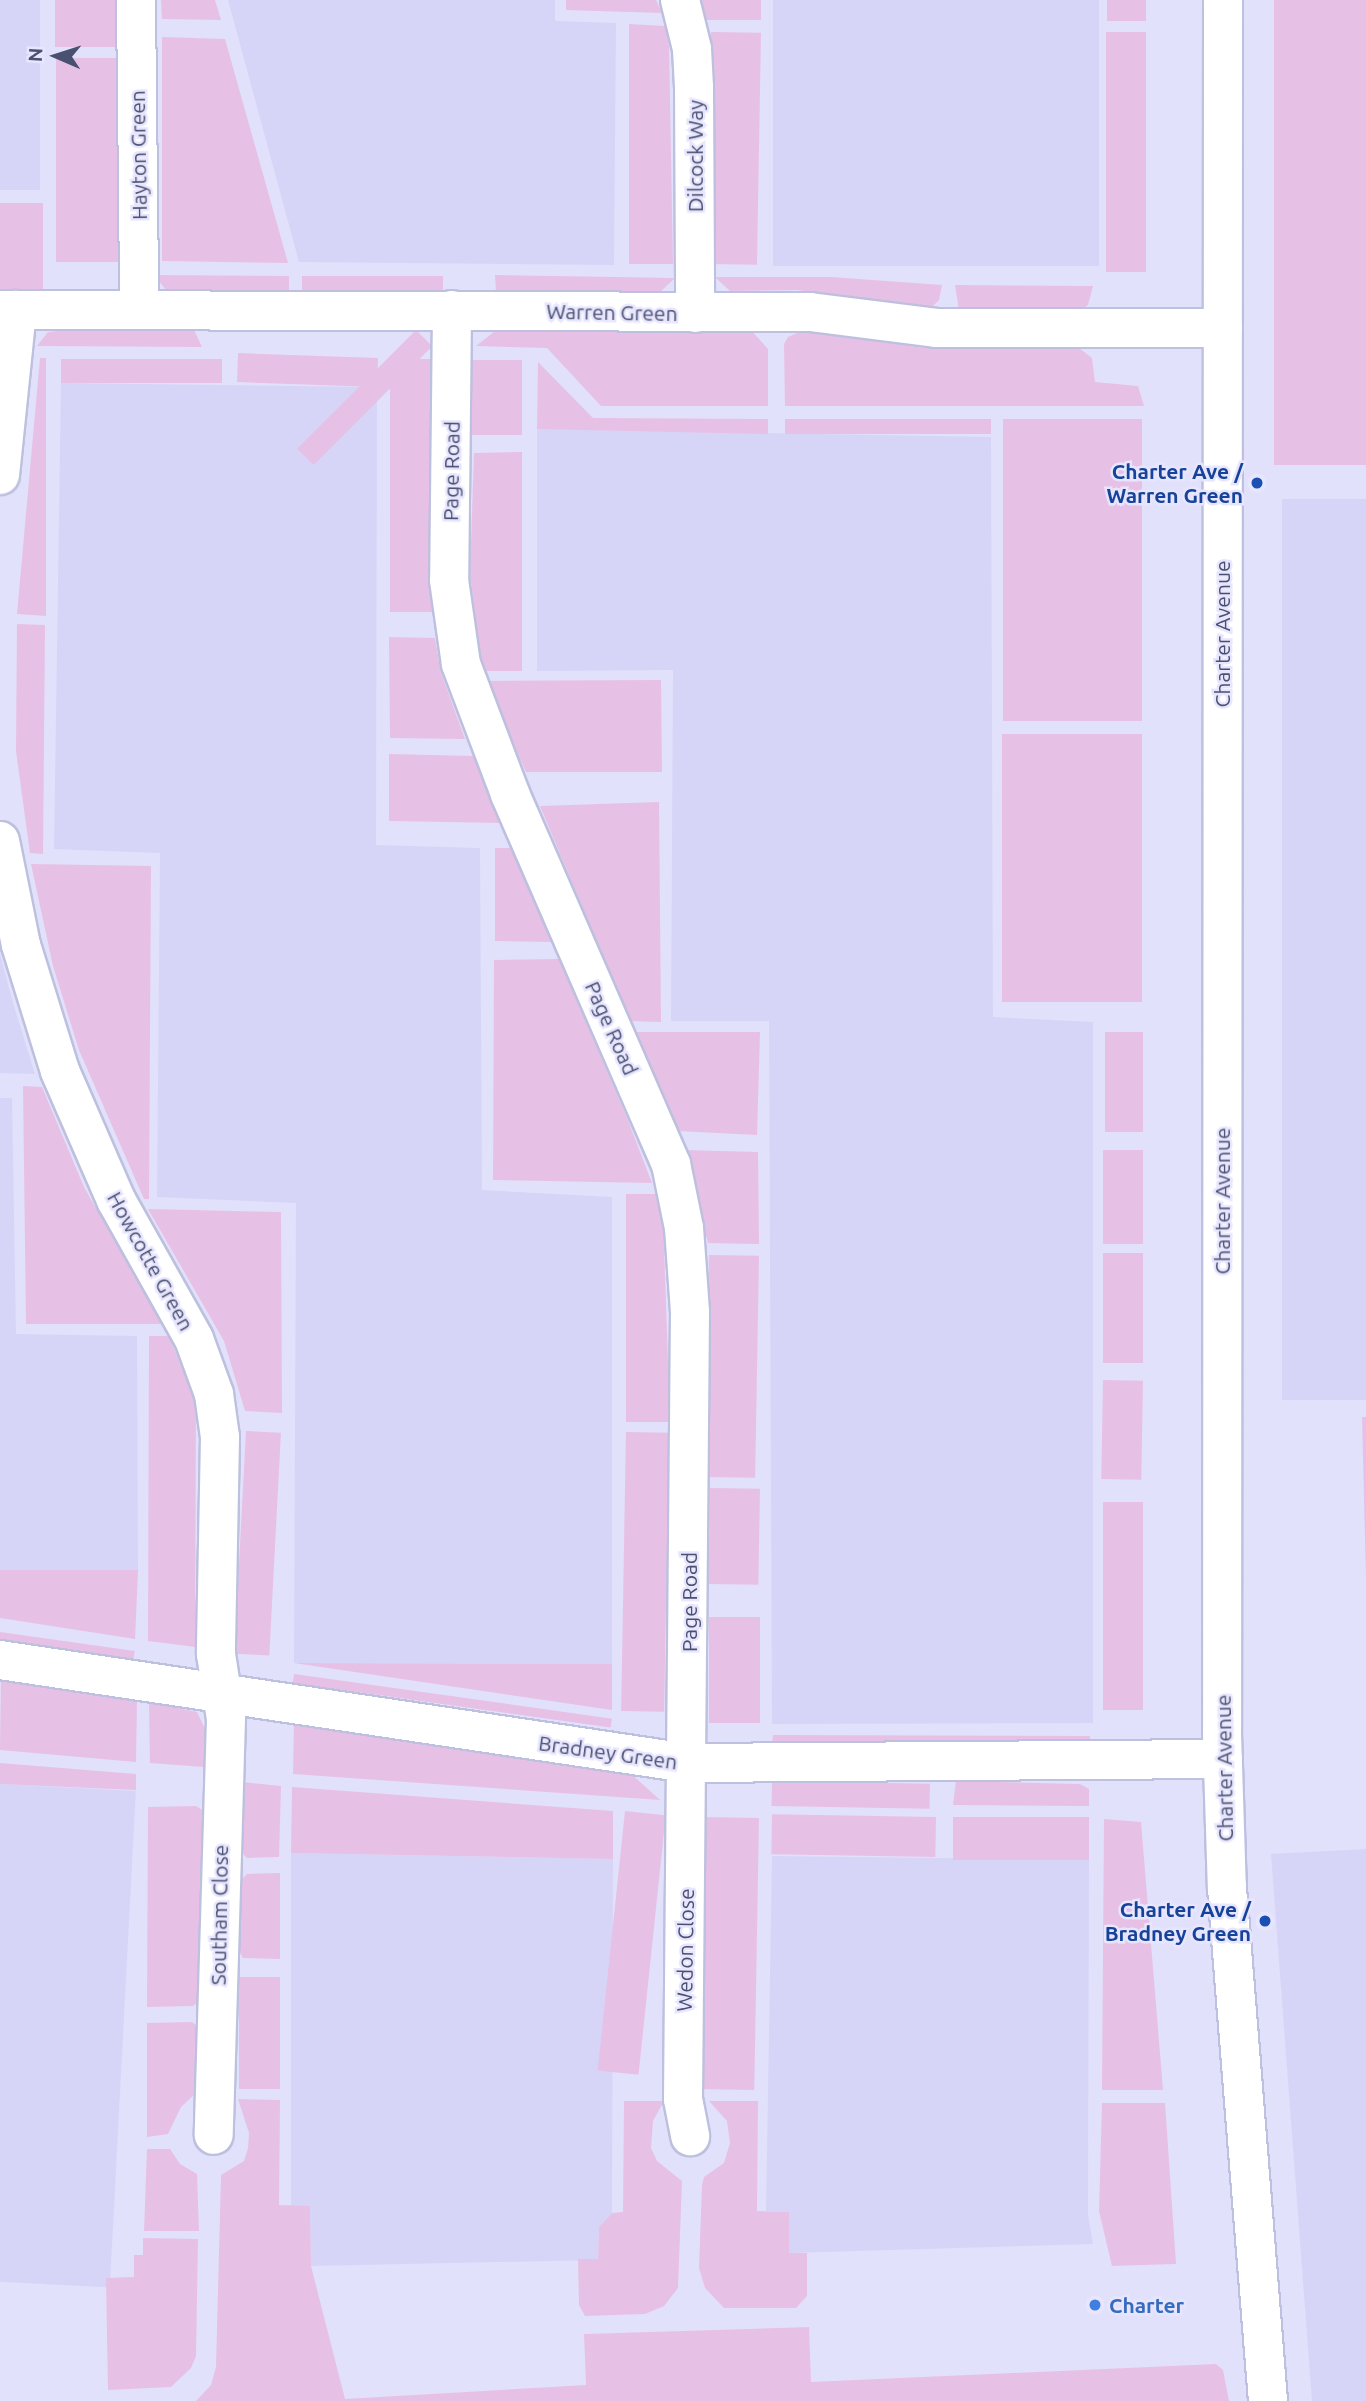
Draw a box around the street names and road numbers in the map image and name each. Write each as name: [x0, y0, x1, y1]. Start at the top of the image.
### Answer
street label: Hayton Green: [124, 90, 152, 220]
street label: Dilcock Way: [682, 100, 708, 212]
street label: Warren Green: [546, 298, 678, 326]
street label: Page Road: [438, 421, 464, 521]
street label: Charter Avenue: [1209, 561, 1235, 707]
street label: Page Road: [580, 977, 644, 1079]
street label: Charter Avenue: [1209, 1128, 1235, 1274]
street label: Howcotte Green: [102, 1187, 200, 1335]
street label: Page Road: [676, 1552, 702, 1652]
street label: Charter Avenue: [1210, 1694, 1238, 1842]
street label: Bradney Green: [537, 1730, 679, 1774]
street label: Southam Close: [205, 1844, 233, 1986]
street label: Wedon Close: [671, 1888, 699, 2012]

